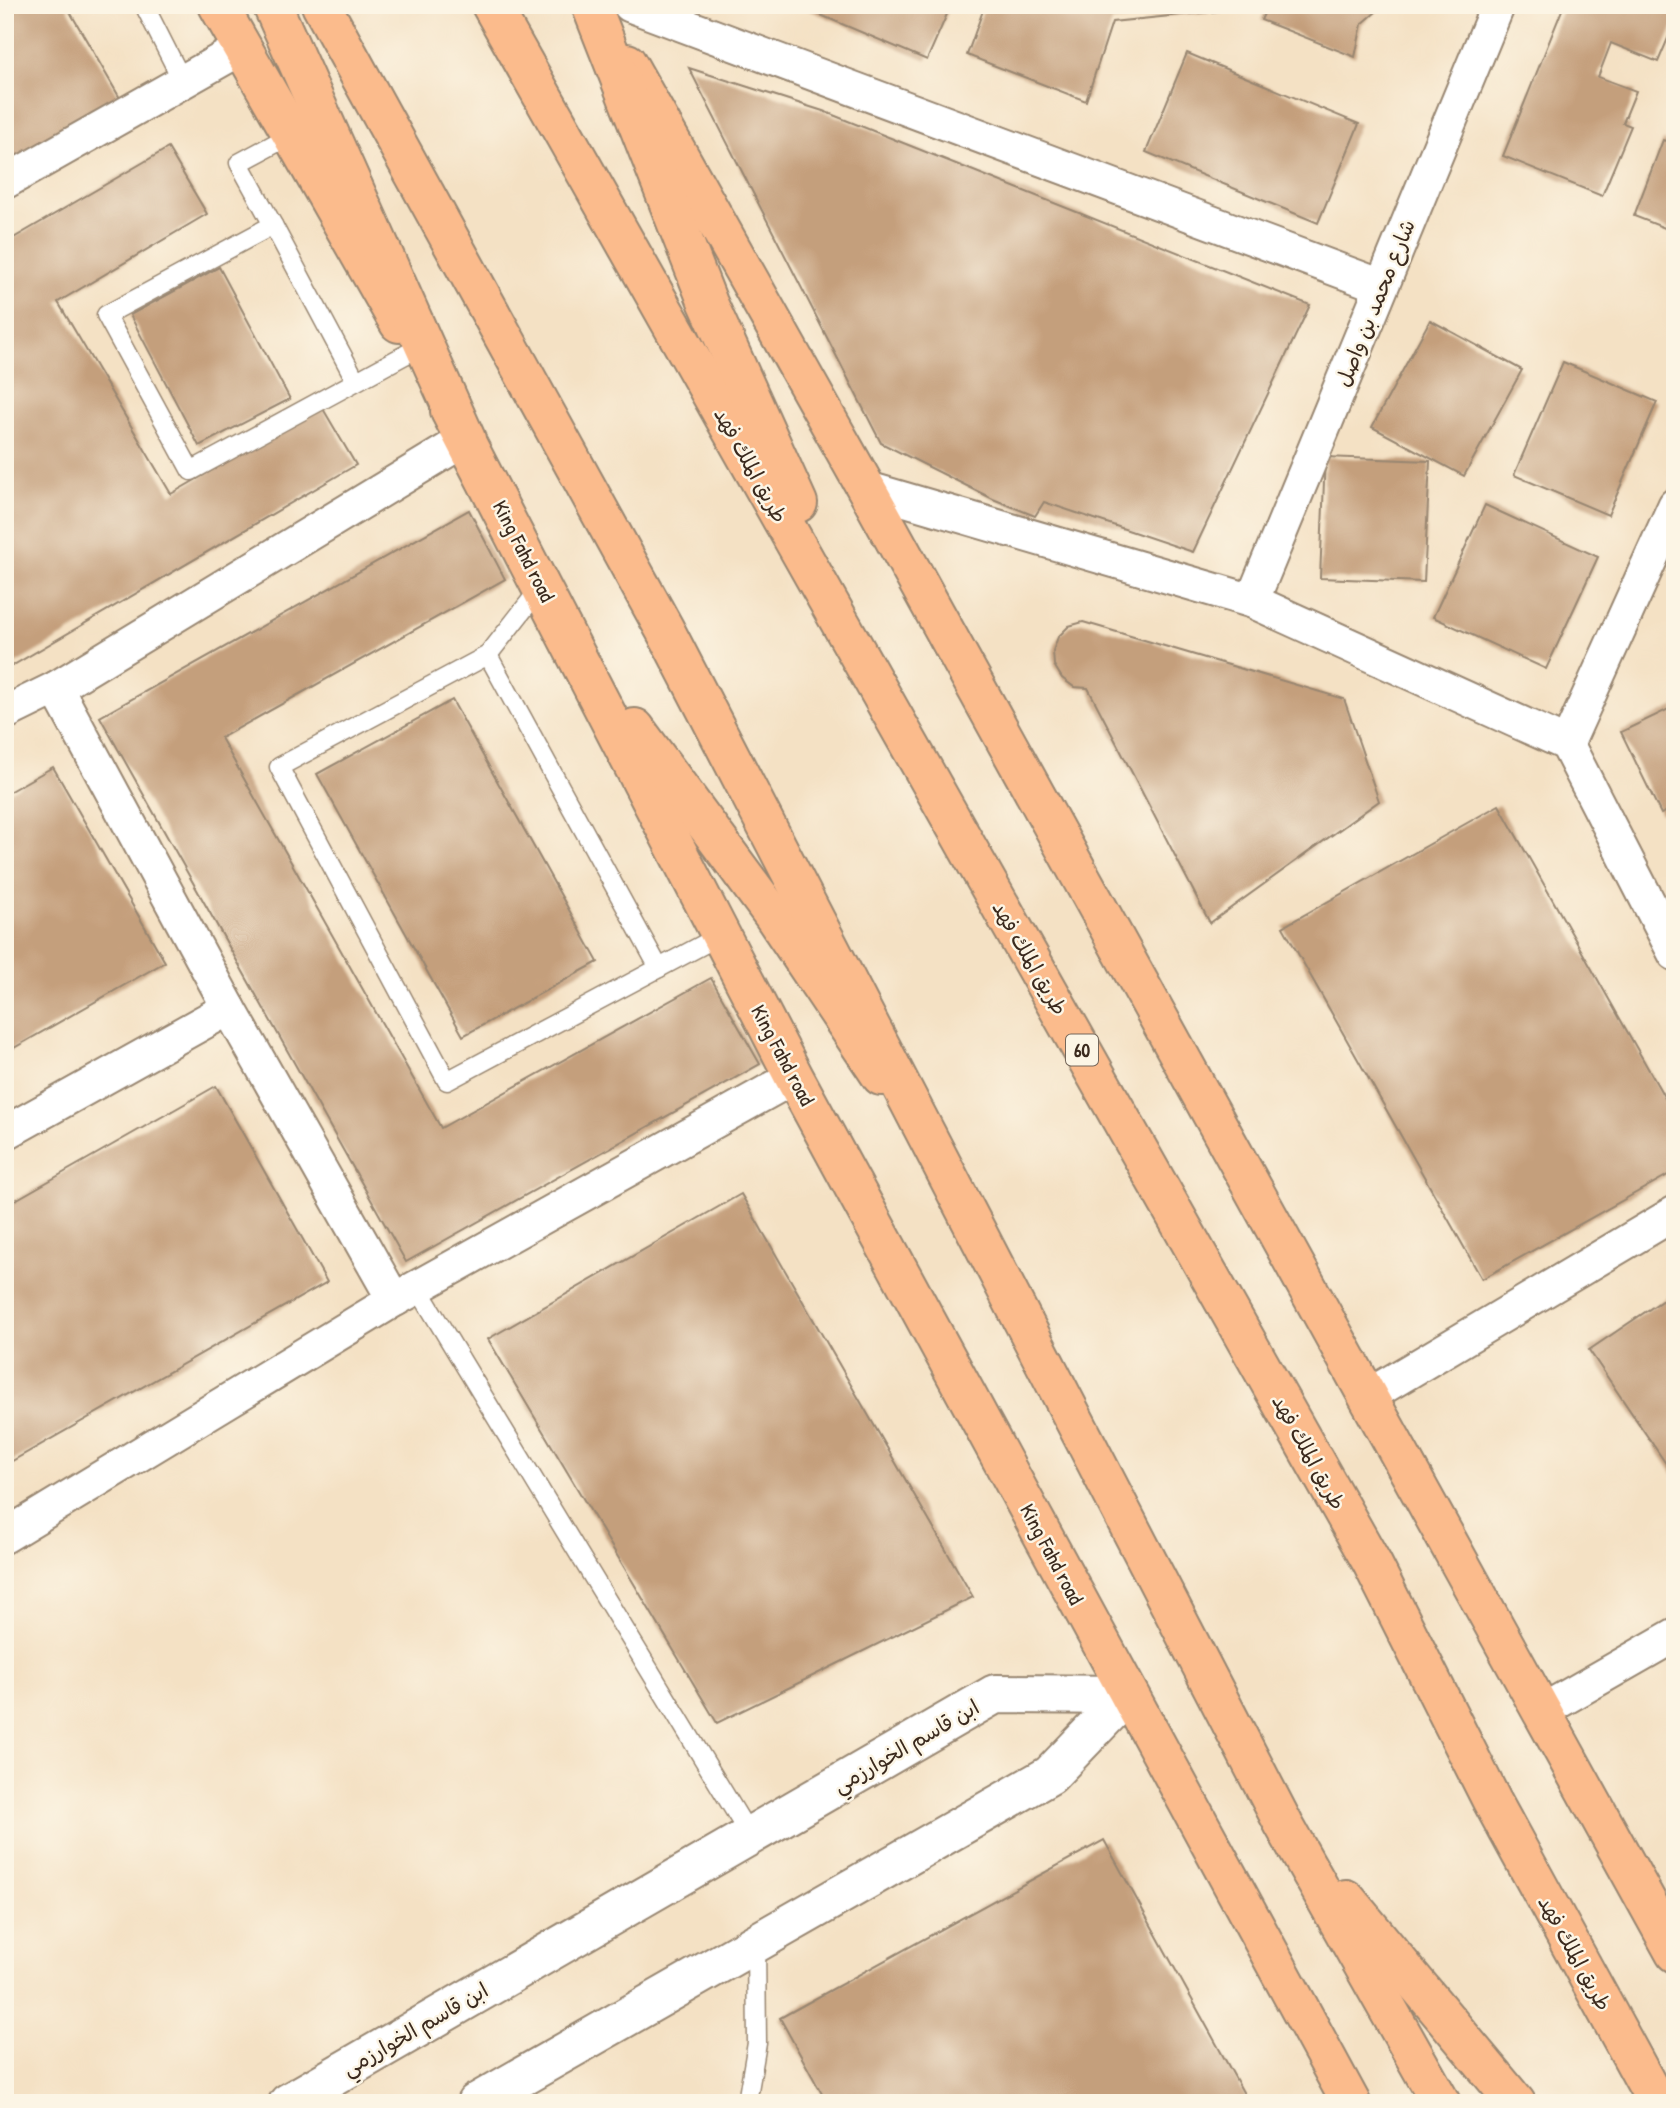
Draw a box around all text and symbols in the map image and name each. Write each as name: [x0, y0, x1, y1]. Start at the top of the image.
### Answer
street label: شارع محمد بن واصل: [1328, 215, 1423, 391]
street label: طريق الملك فهد: [707, 402, 795, 528]
street label: King Fahd road: [486, 495, 562, 607]
street label: طريق الملك فهد: [986, 896, 1074, 1020]
street label: King Fahd road: [744, 1000, 822, 1110]
road number: 60: [1066, 1034, 1098, 1066]
street label: طريق الملك فهد: [1265, 1389, 1353, 1515]
street label: King Fahd road: [1013, 1499, 1091, 1609]
street label: ابن قاسم الخوارزمي: [828, 1692, 987, 1804]
street label: طريق الملك فهد: [1531, 1890, 1619, 2016]
street label: ابن قاسم الخوارزمي: [337, 1975, 496, 2087]

